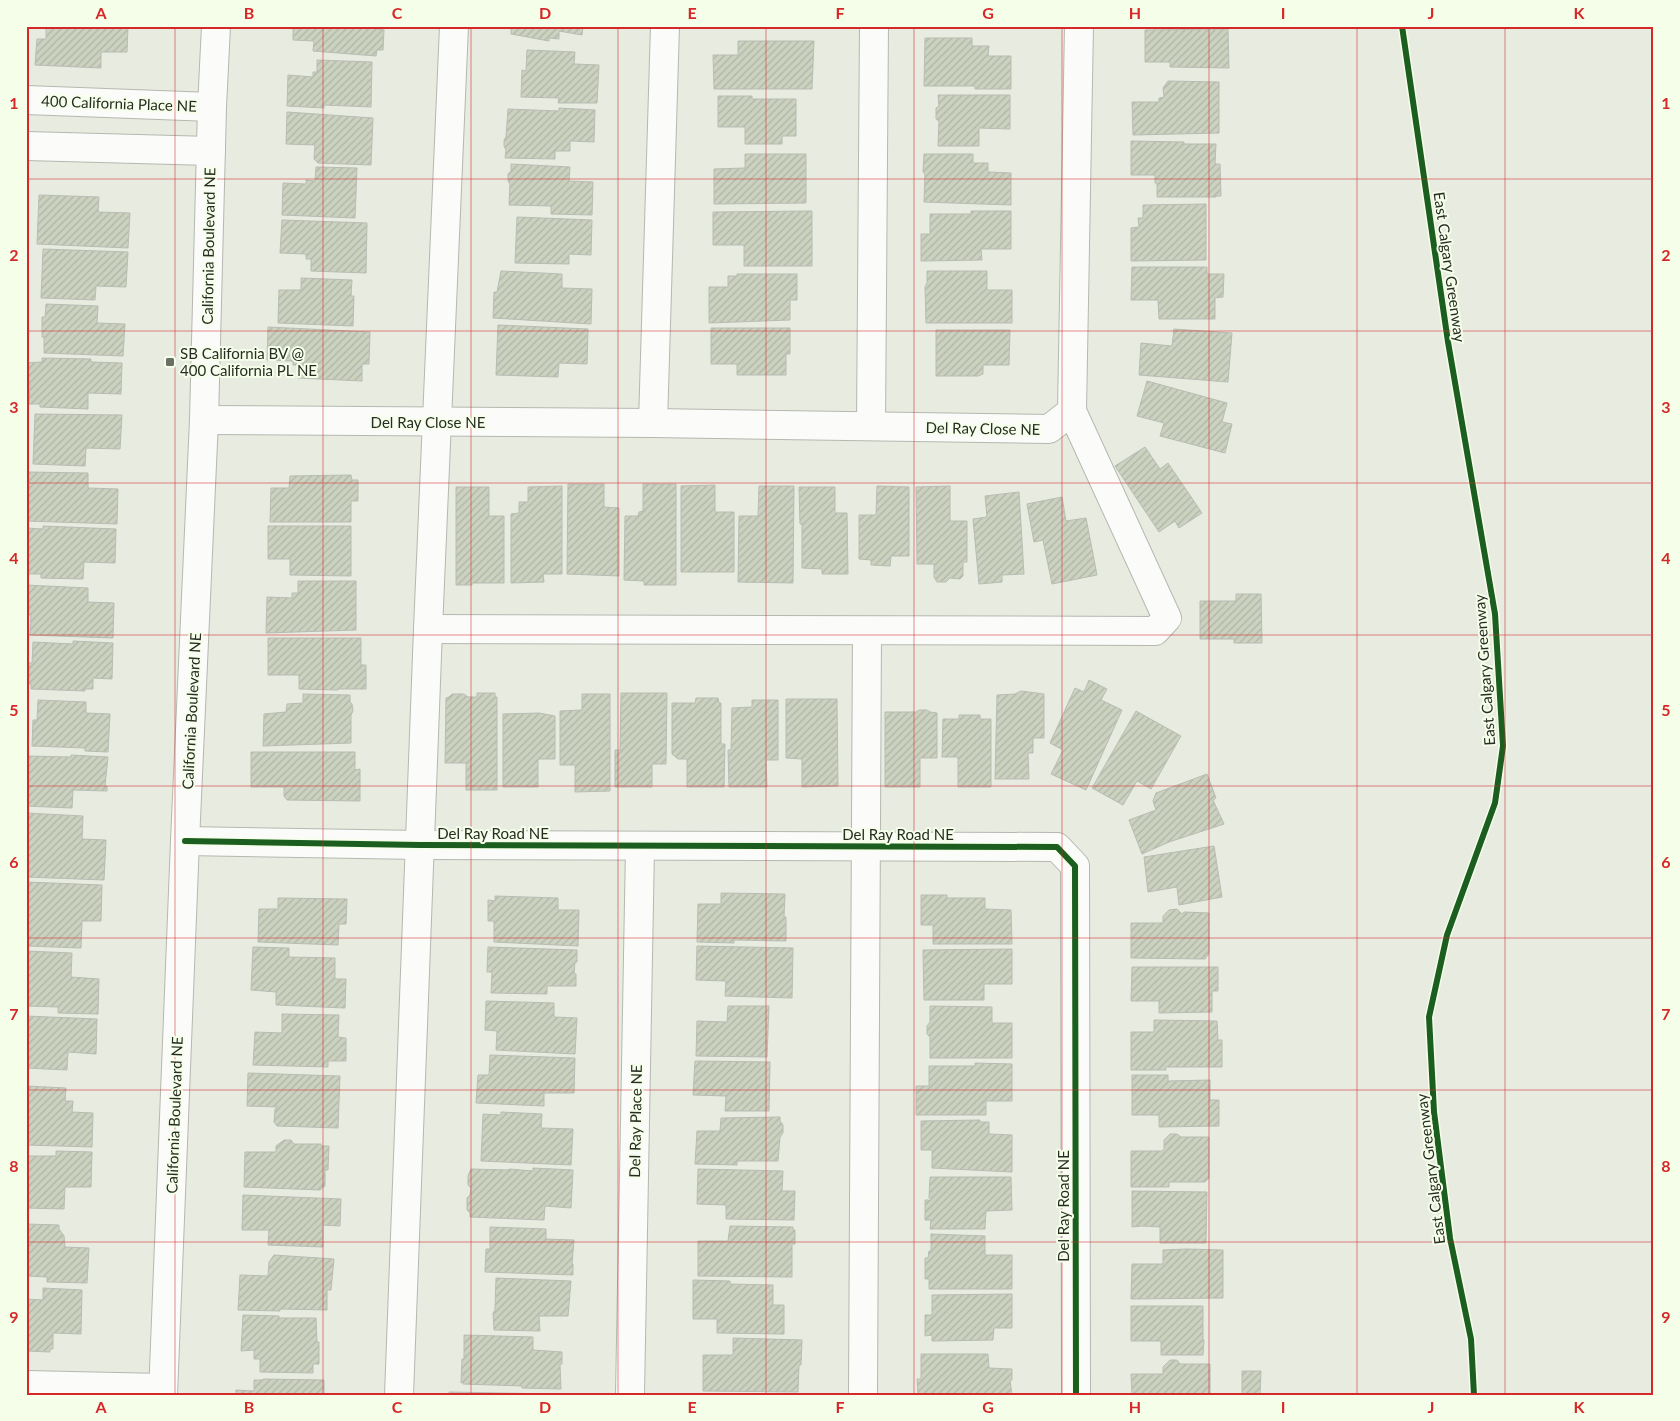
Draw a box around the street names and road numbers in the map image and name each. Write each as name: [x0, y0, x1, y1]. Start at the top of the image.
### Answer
street label: 400 California Place NE: [41, 91, 197, 115]
street label: California Boulevard NE: [198, 167, 218, 325]
street label: East Calgary Greenway: [1431, 191, 1469, 344]
street label: Del Ray Close NE: [371, 413, 485, 431]
street label: Del Ray Close NE: [925, 418, 1041, 438]
street label: East Calgary Greenway: [1470, 594, 1498, 746]
street label: California Boulevard NE: [178, 632, 204, 790]
street label: Del Ray Road NE: [437, 824, 549, 842]
street label: Del Ray Road NE: [842, 825, 954, 843]
street label: California Boulevard NE: [162, 1036, 186, 1194]
street label: Del Ray Place NE: [625, 1064, 645, 1178]
street label: East Calgary Greenway: [1412, 1092, 1448, 1245]
street label: Del Ray Road NE: [1054, 1150, 1072, 1262]

